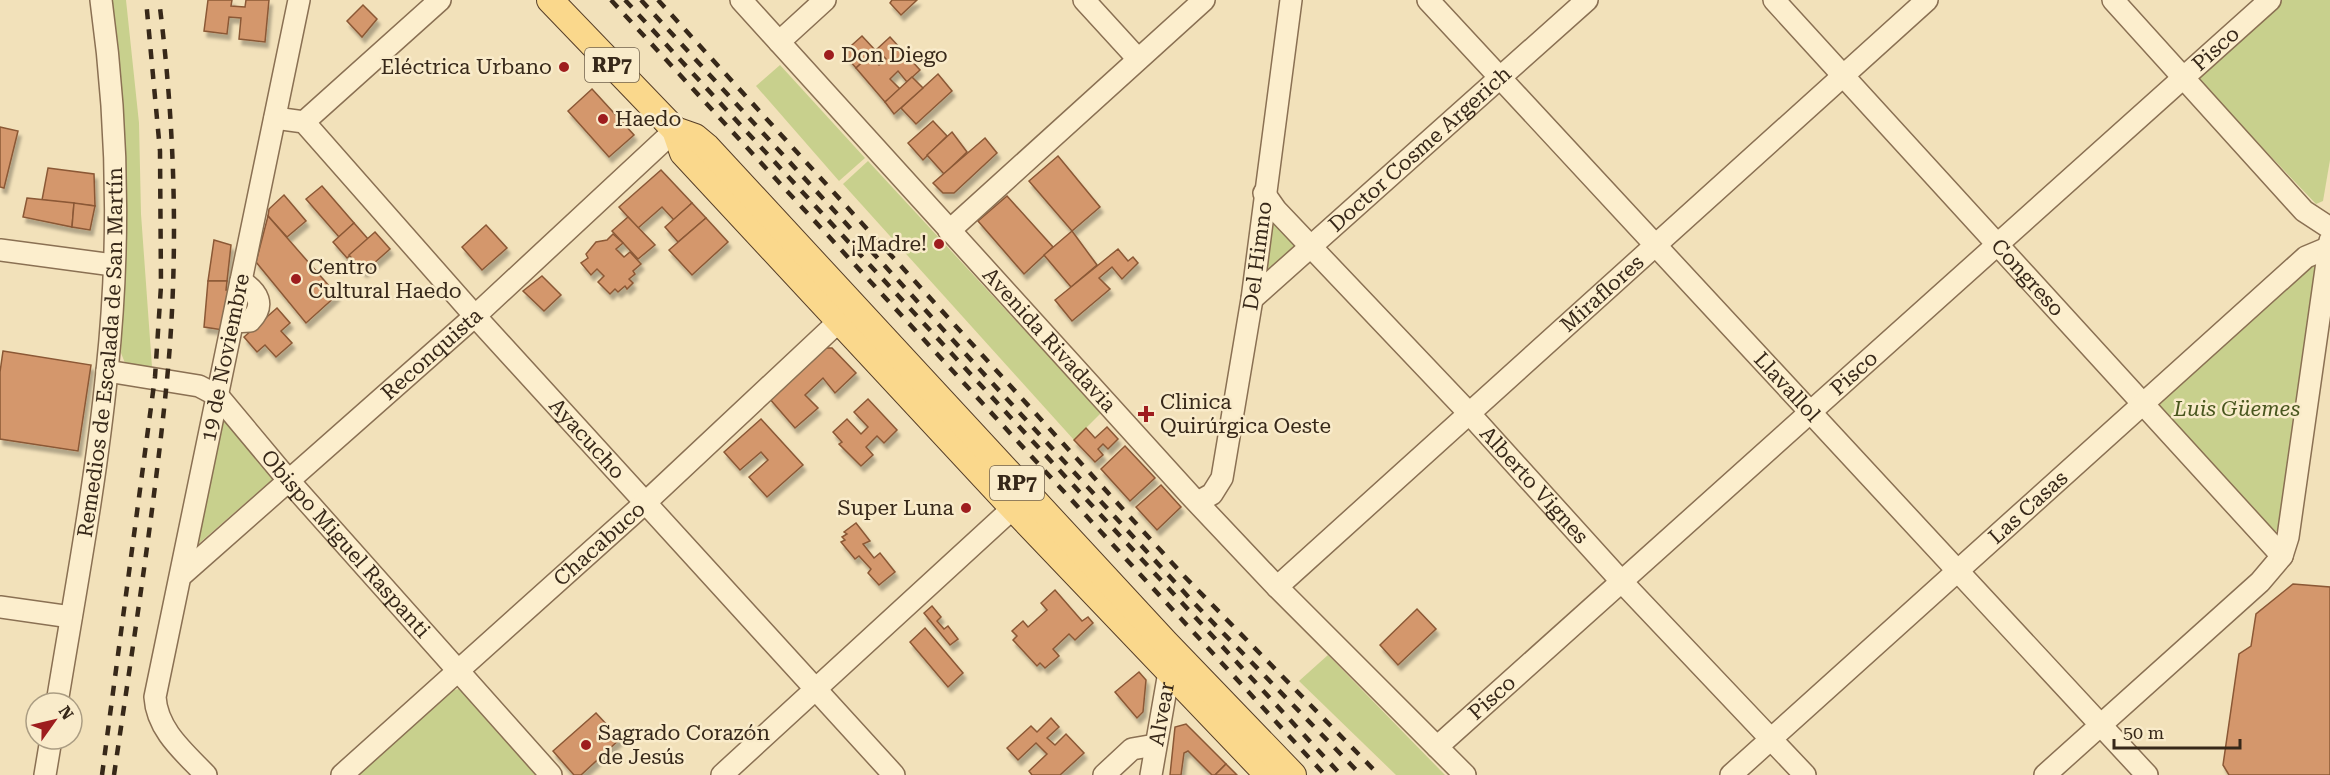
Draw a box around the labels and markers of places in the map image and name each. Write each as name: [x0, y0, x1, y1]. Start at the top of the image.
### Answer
place label: Don Diego: [841, 43, 948, 67]
marker: Don Diego: [822, 48, 836, 62]
place label: Eléctrica Urbano: [381, 55, 552, 79]
marker: Eléctrica Urbano: [557, 60, 571, 74]
place label: Haedo: [615, 107, 681, 131]
marker: Haedo: [596, 112, 610, 126]
place label: ¡Madre!: [851, 232, 927, 256]
marker: ¡Madre!: [932, 237, 946, 251]
place label: Centro Cultural Haedo: [308, 255, 462, 303]
marker: Centro Cultural Haedo: [289, 272, 303, 286]
place label: Clinica Quirúrgica Oeste: [1160, 390, 1331, 438]
marker: Clinica Quirúrgica Oeste: [1137, 405, 1155, 423]
place label: Super Luna: [838, 496, 955, 520]
marker: Super Luna: [959, 501, 973, 515]
place label: Sagrado Corazón de Jesús: [598, 721, 770, 769]
marker: Sagrado Corazón de Jesús: [579, 738, 593, 752]

